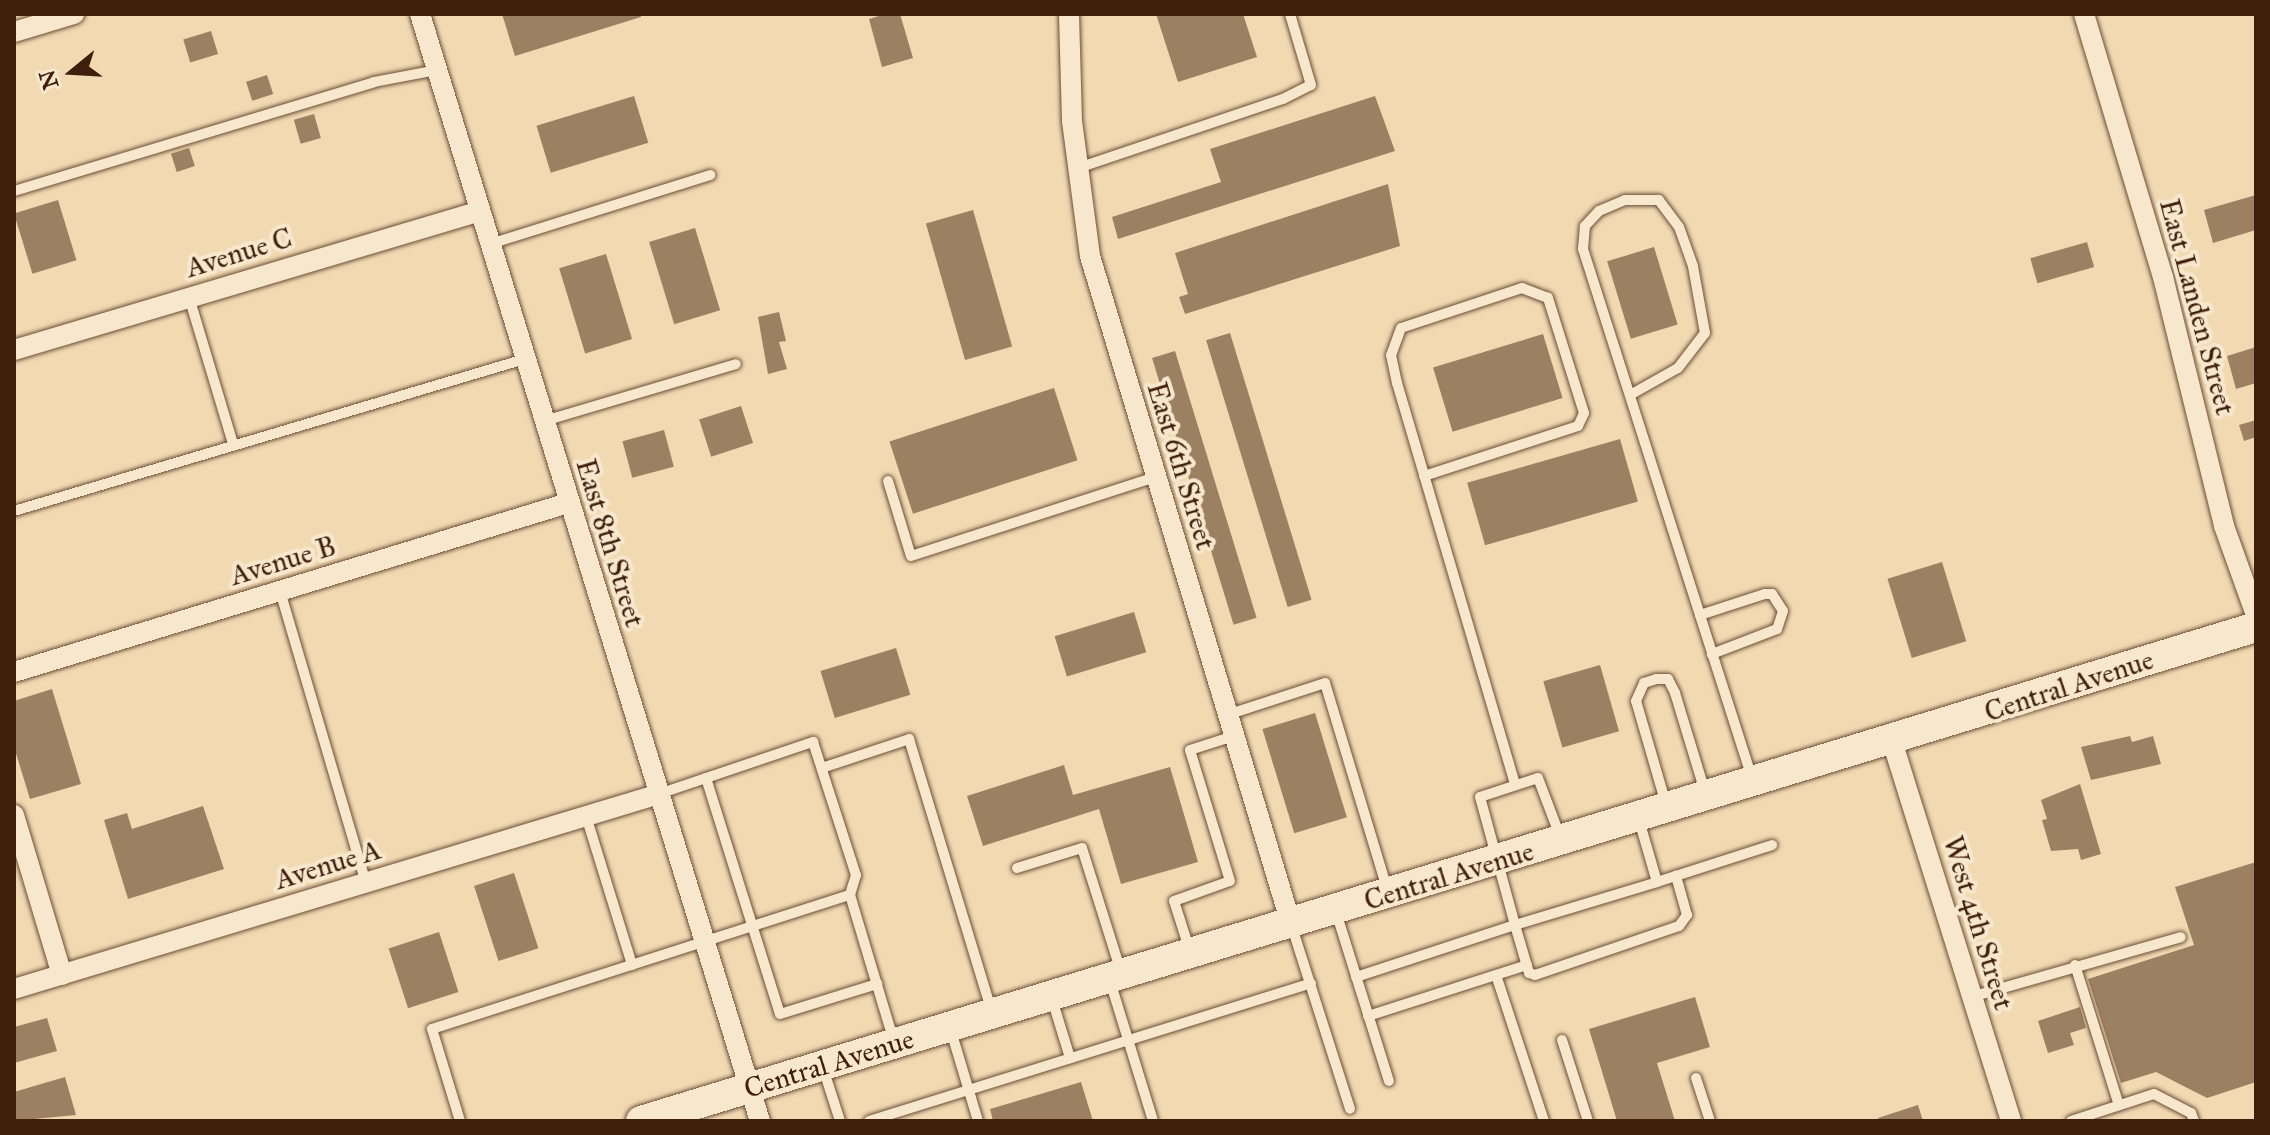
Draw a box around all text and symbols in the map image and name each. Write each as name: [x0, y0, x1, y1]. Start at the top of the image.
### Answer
north arrow: [32, 32, 112, 112]
text: N: [33, 67, 64, 93]
street label: East Landen Street: [2152, 195, 2242, 419]
street label: Avenue C: [182, 221, 296, 285]
street label: East 6th Street: [1140, 378, 1222, 554]
street label: East 8th Street: [568, 455, 652, 631]
street label: Avenue B: [226, 529, 340, 593]
street label: Central Avenue: [1980, 643, 2158, 729]
street label: West 4th Street: [1936, 832, 2020, 1014]
street label: Avenue A: [271, 833, 385, 897]
street label: Central Avenue: [1360, 834, 1538, 918]
street label: Central Avenue: [740, 1022, 918, 1106]

